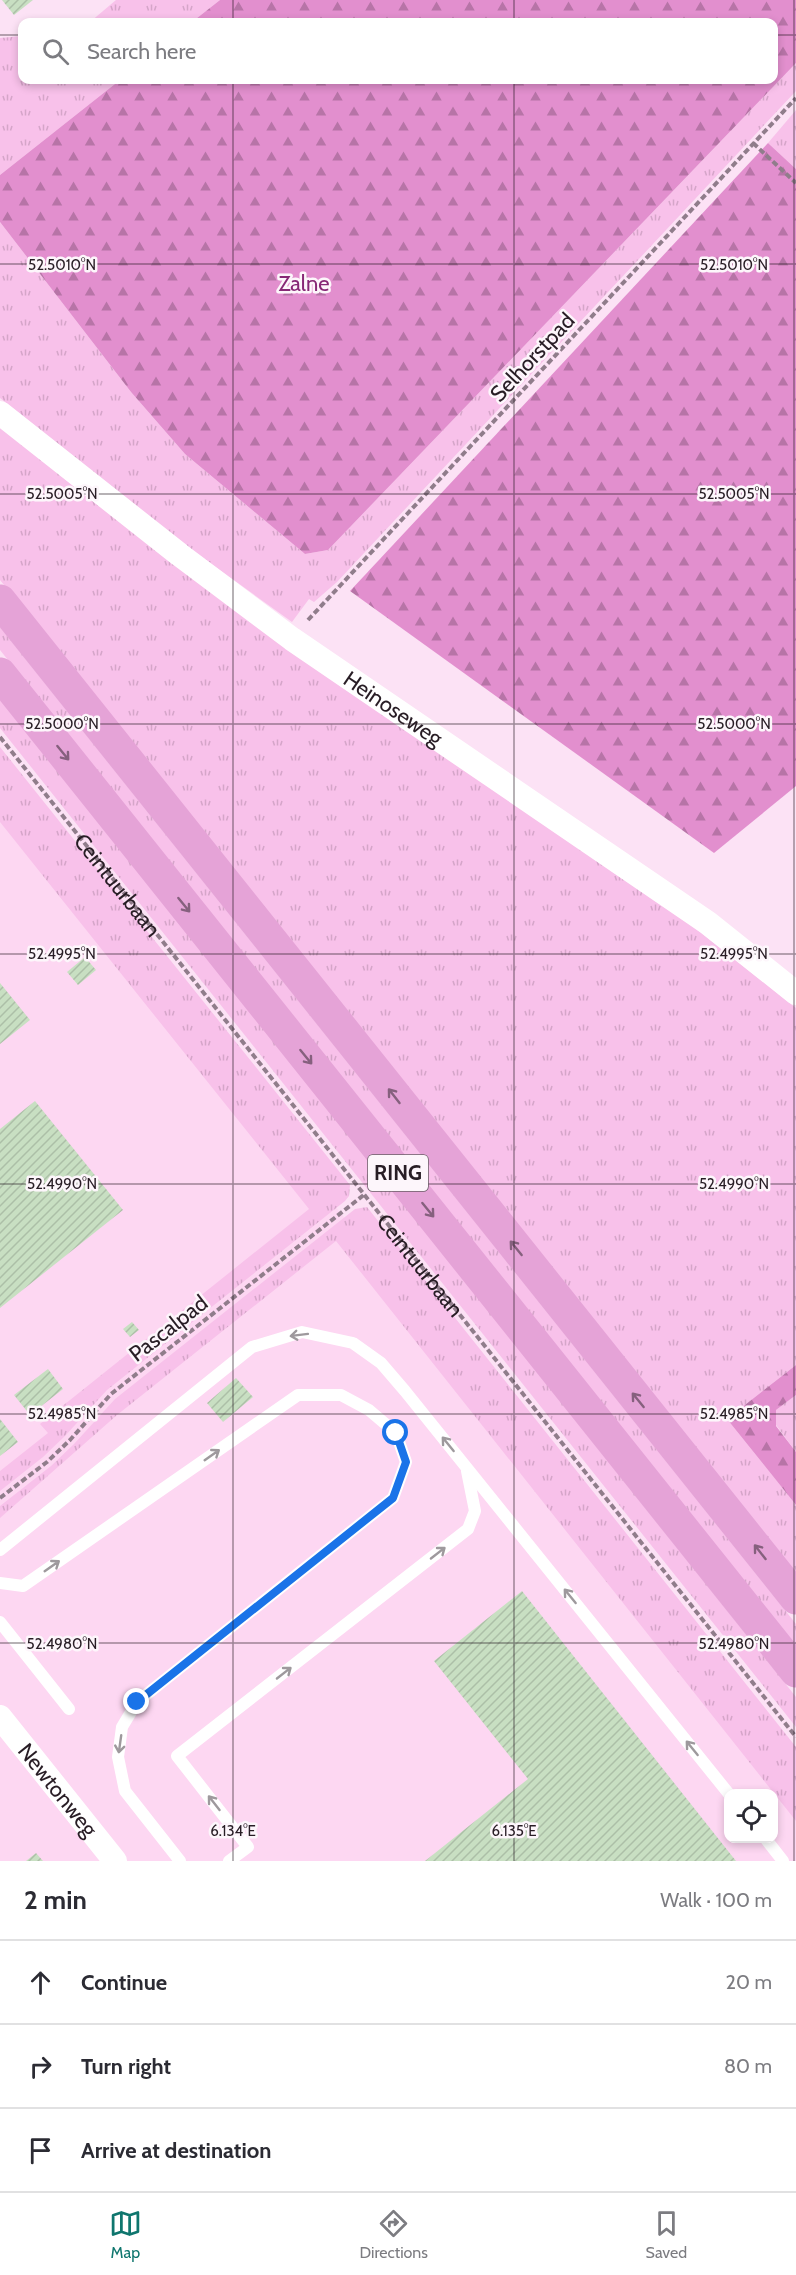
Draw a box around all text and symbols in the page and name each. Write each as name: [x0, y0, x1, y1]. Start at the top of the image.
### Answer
search box: [18, 18, 778, 84]
icon: search: [39, 35, 72, 68]
text: Search here: [87, 38, 196, 65]
text: 52.5010°N: [28, 256, 96, 274]
text: 52.5010°N: [700, 256, 768, 274]
park label: Zalne: [278, 270, 330, 297]
street label: Selhorstpad: [484, 307, 580, 407]
text: 52.5005°N: [26, 485, 98, 503]
text: 52.5005°N: [698, 485, 770, 503]
street label: Heinoseweg: [338, 665, 449, 752]
text: 52.5000°N: [25, 715, 99, 733]
text: 52.5000°N: [697, 715, 771, 733]
one-way arrow: [56, 744, 69, 760]
street label: Ceintuurbaan: [68, 828, 167, 942]
one-way arrow: [178, 897, 191, 913]
text: 52.4995°N: [28, 945, 96, 963]
text: 52.4995°N: [700, 945, 768, 963]
one-way arrow: [299, 1049, 312, 1065]
one-way arrow: [388, 1088, 401, 1104]
road number: RING: [368, 1155, 428, 1191]
text: 52.4990°N: [27, 1175, 97, 1193]
text: 52.4990°N: [699, 1175, 769, 1193]
one-way arrow: [421, 1202, 434, 1218]
street label: Ceintuurbaan: [371, 1208, 469, 1323]
one-way arrow: [509, 1240, 522, 1256]
street label: Pascalpad: [123, 1289, 213, 1368]
one-way arrow: [290, 1329, 309, 1340]
one-way arrow: [631, 1393, 645, 1408]
text: 52.4985°N: [28, 1405, 96, 1423]
text: 52.4985°N: [700, 1405, 768, 1423]
route start: [382, 1419, 408, 1445]
one-way arrow: [441, 1436, 454, 1452]
one-way arrow: [204, 1449, 220, 1461]
one-way arrow: [753, 1544, 766, 1560]
one-way arrow: [430, 1547, 446, 1560]
one-way arrow: [43, 1560, 60, 1572]
one-way arrow: [563, 1588, 576, 1604]
text: 52.4980°N: [27, 1635, 97, 1653]
text: 52.4980°N: [699, 1635, 769, 1653]
one-way arrow: [276, 1666, 292, 1679]
route end: [123, 1688, 149, 1714]
one-way arrow: [114, 1734, 125, 1753]
street label: Newtonweg: [12, 1738, 104, 1843]
one-way arrow: [685, 1741, 699, 1756]
map controls: [724, 1789, 778, 1843]
button: locate: [724, 1789, 778, 1843]
one-way arrow: [208, 1795, 221, 1811]
text: 6.134°E: [210, 1822, 256, 1840]
text: 6.135°E: [491, 1822, 537, 1840]
text: 2 min: [24, 1884, 87, 1916]
text: Walk · 100 m: [660, 1888, 772, 1912]
icon: ahead: [24, 1966, 57, 1999]
text: Continue: [81, 1969, 167, 1996]
text: 20 m: [726, 1970, 772, 1994]
icon: right: [24, 2050, 57, 2083]
text: Turn right: [81, 2053, 171, 2080]
text: 80 m: [724, 2054, 772, 2078]
icon: arrive: [24, 2134, 57, 2167]
text: Arrive at destination: [81, 2137, 271, 2164]
tab: Map: [109, 2207, 142, 2262]
tab: Directions: [360, 2207, 428, 2262]
tab: Saved: [646, 2207, 687, 2262]

